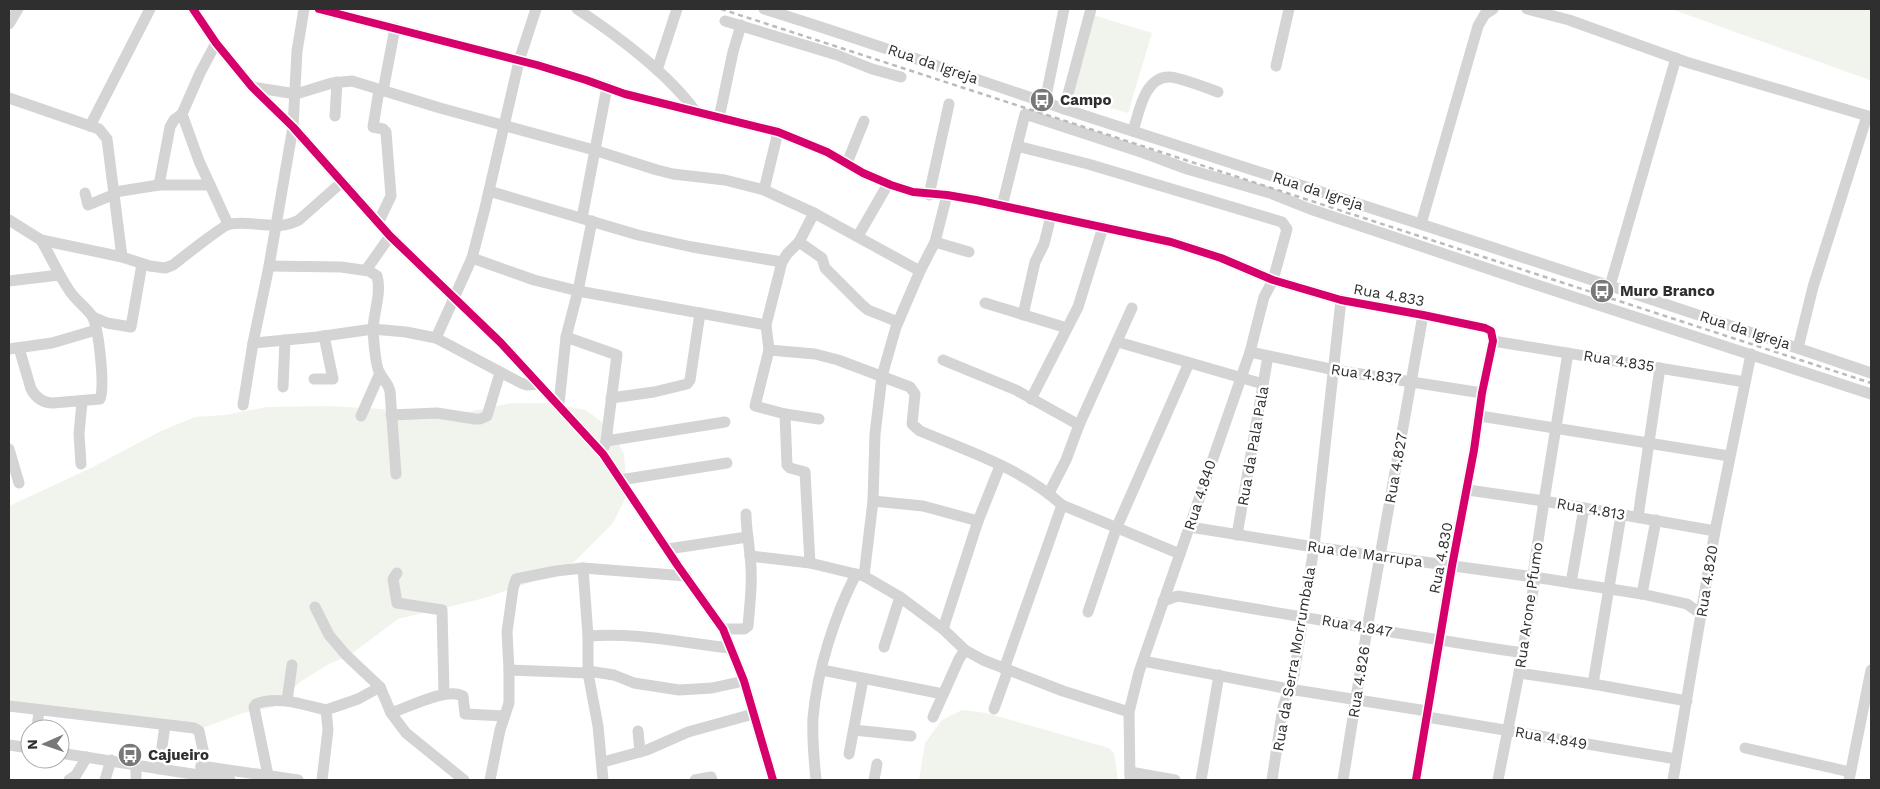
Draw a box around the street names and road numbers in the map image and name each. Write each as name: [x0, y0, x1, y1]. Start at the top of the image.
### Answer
street label: Rua da Igreja: [886, 40, 981, 88]
street label: Rua da Igreja: [1270, 168, 1366, 214]
street label: Rua 4.833: [1352, 280, 1426, 310]
street label: Rua da Igreja: [1697, 307, 1793, 353]
street label: Rua 4.835: [1582, 346, 1656, 376]
street label: Rua 4.837: [1330, 360, 1402, 388]
street label: Rua da Pala Pala: [1234, 384, 1272, 507]
street label: Rua 4.827: [1381, 431, 1411, 505]
street label: Rua 4.840: [1180, 457, 1220, 533]
street label: Rua 4.813: [1555, 494, 1627, 524]
street label: Rua 4.830: [1425, 521, 1457, 595]
street label: Rua de Marrupa: [1306, 537, 1424, 571]
street label: Rua Arone Pfumo: [1511, 541, 1547, 669]
street label: Rua 4.820: [1692, 544, 1722, 618]
street label: Rua da Serra Morrumbala: [1269, 565, 1319, 753]
street label: Rua 4.847: [1320, 611, 1394, 641]
street label: Rua 4.826: [1344, 645, 1374, 719]
street label: Rua 4.849: [1513, 723, 1589, 753]

